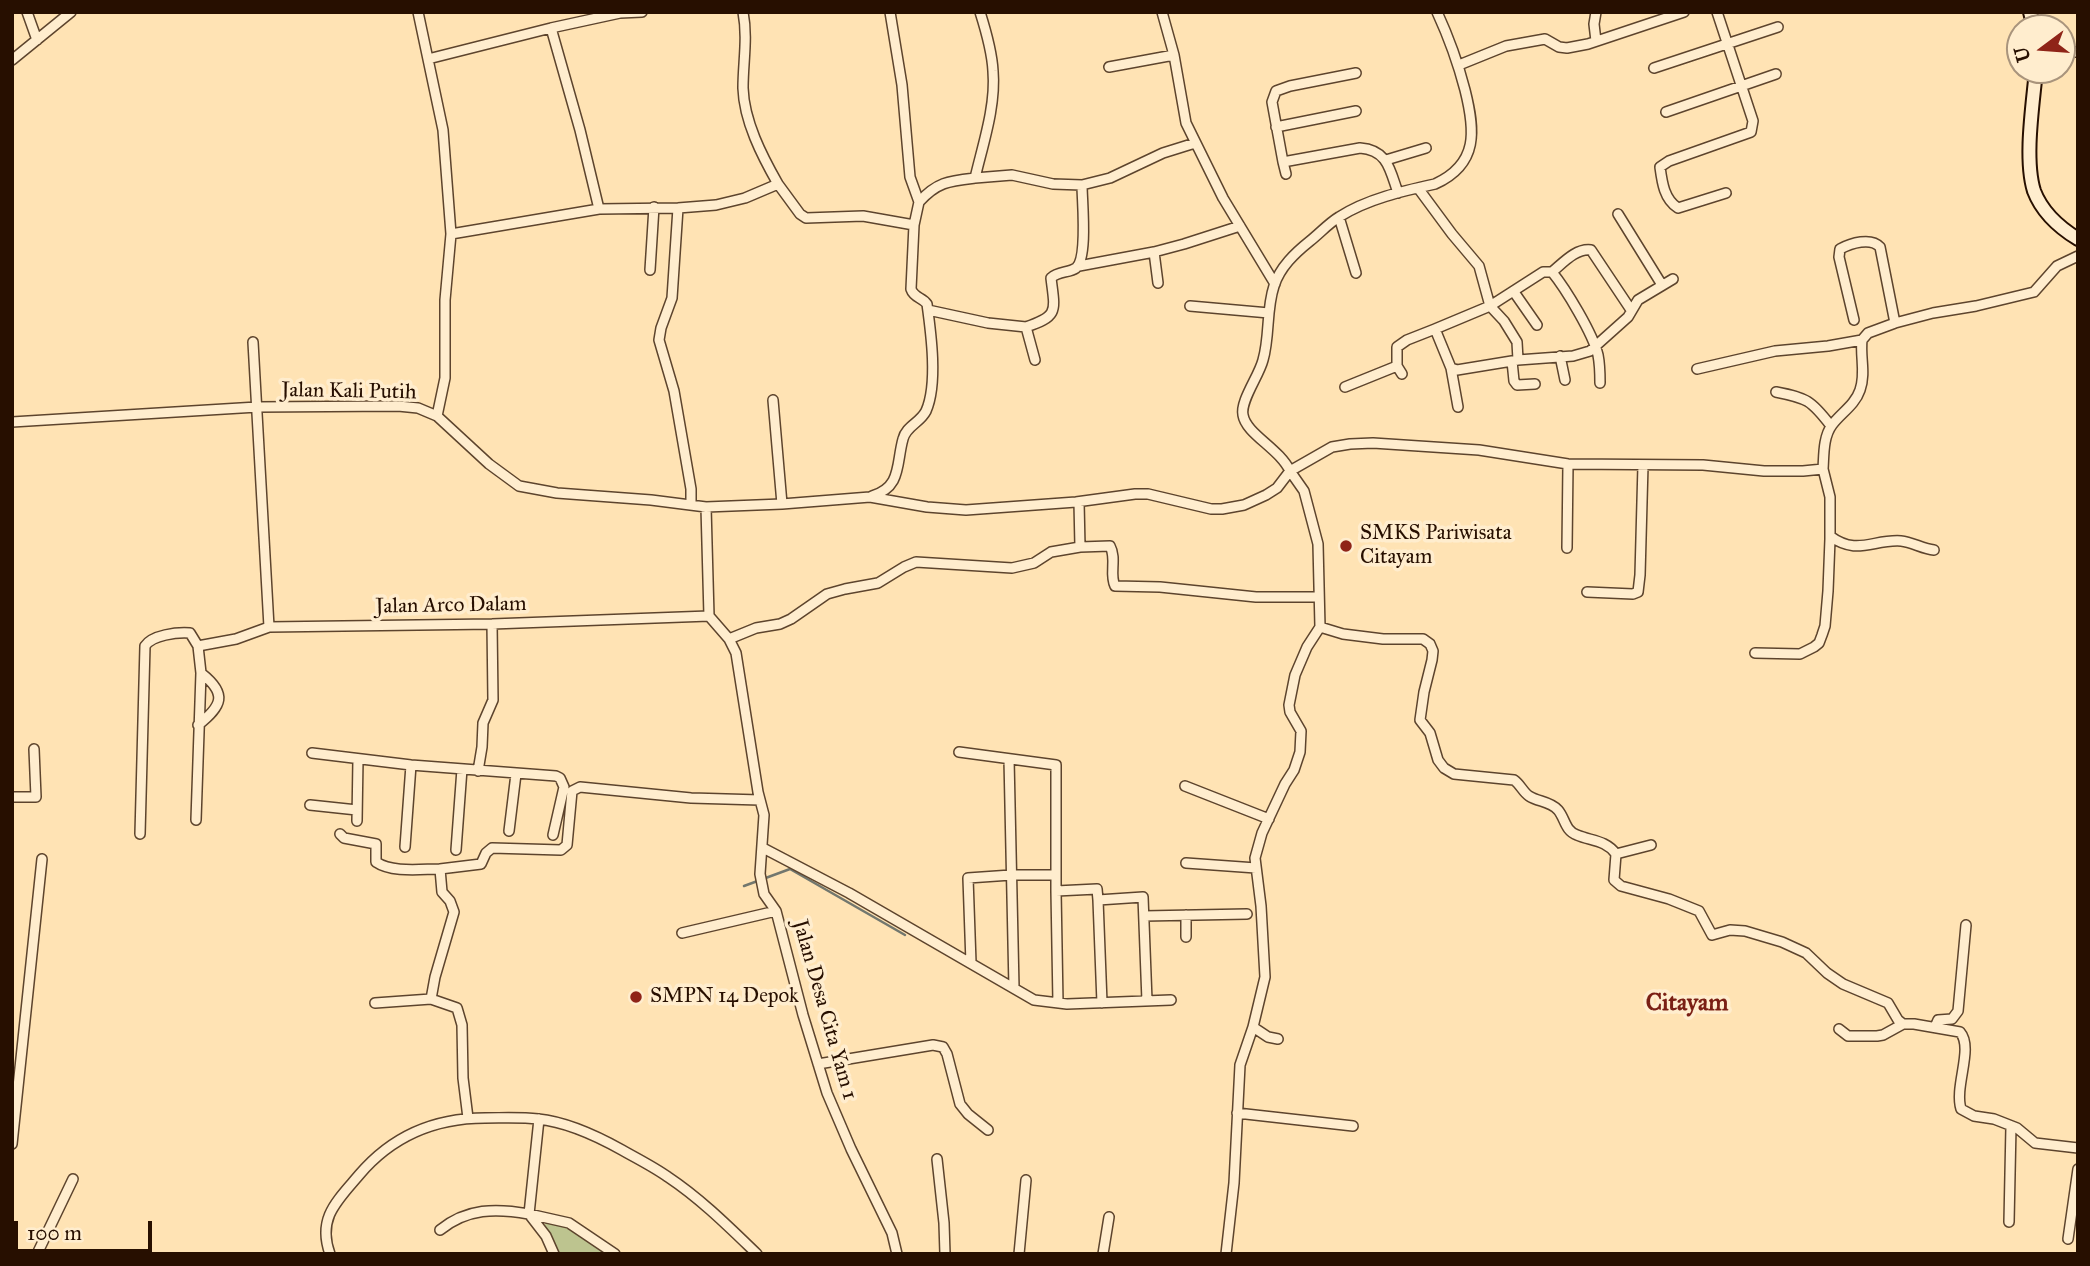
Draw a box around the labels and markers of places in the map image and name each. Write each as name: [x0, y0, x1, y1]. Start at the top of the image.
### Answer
place label: SMKS Pariwisata Citayam: [1360, 521, 1512, 571]
marker: SMKS Pariwisata Citayam: [1338, 538, 1354, 554]
place label: SMPN 14 Depok: [650, 984, 799, 1010]
marker: SMPN 14 Depok: [628, 989, 644, 1005]

